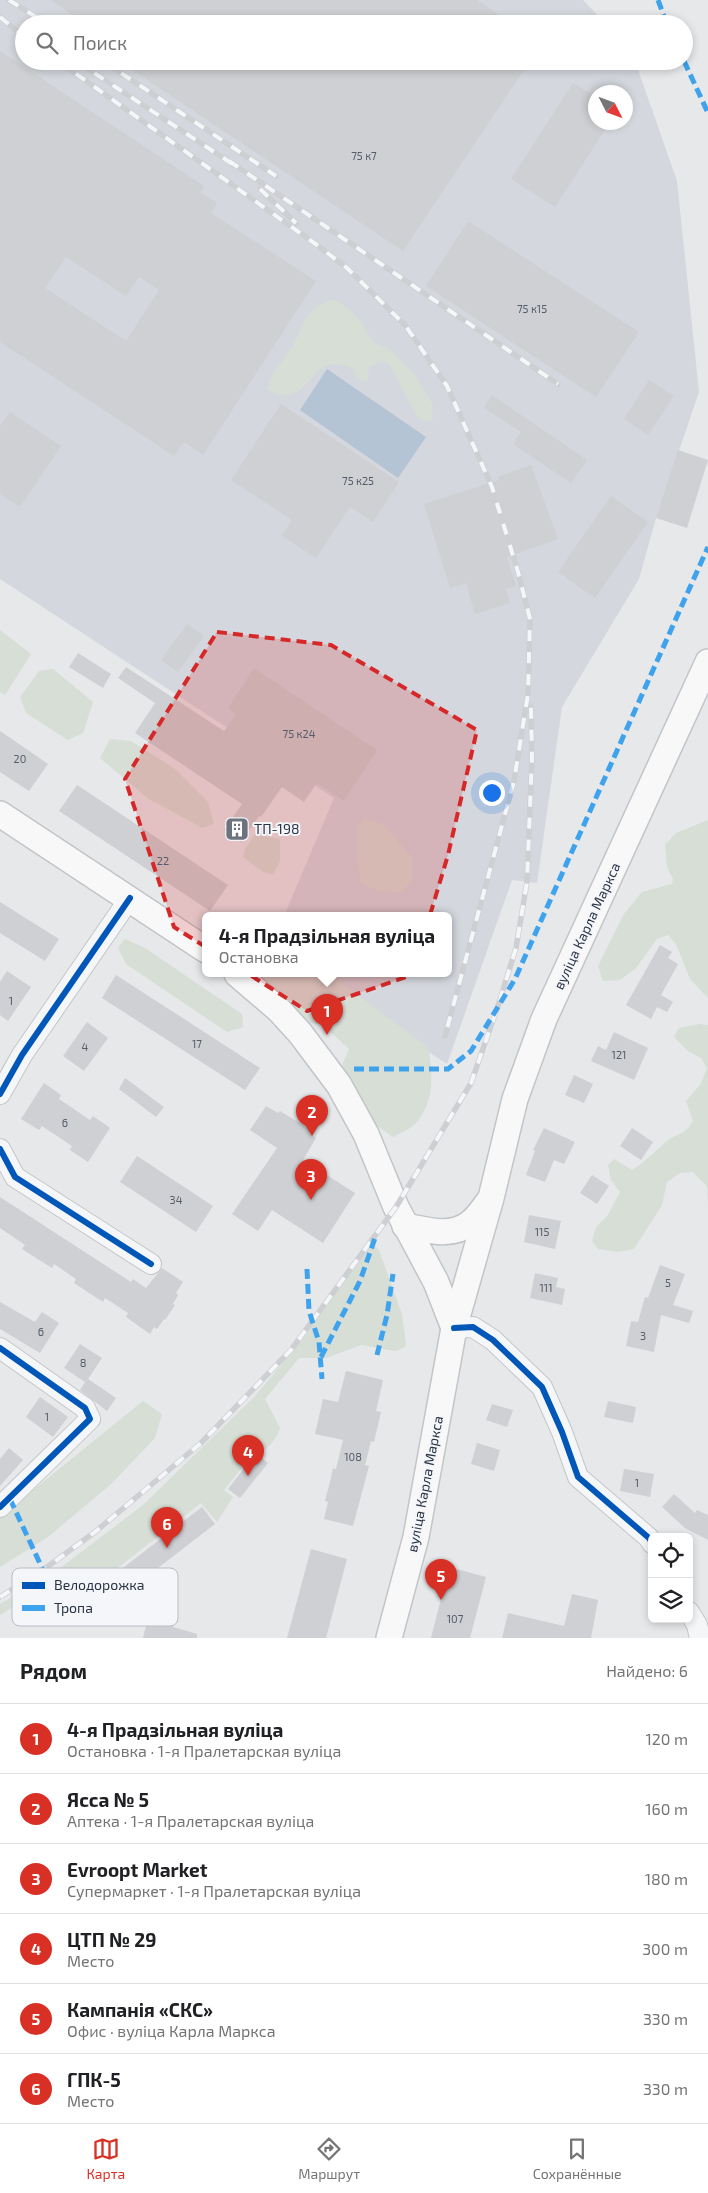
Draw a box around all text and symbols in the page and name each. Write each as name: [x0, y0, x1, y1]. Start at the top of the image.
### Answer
search box: [15, 15, 693, 70]
icon: search: [33, 29, 61, 57]
text: Поиск: [73, 31, 127, 54]
north arrow: [588, 85, 633, 130]
house number: 75 к7: [351, 149, 377, 162]
house number: 75 к15: [517, 302, 547, 315]
house number: 75 к25: [342, 474, 374, 487]
house number: 75 к24: [283, 727, 316, 740]
house number: 20: [14, 752, 26, 765]
your location: [479, 780, 505, 806]
building icon: ТП-198: [224, 816, 250, 842]
place label: ТП-198: [254, 820, 299, 837]
house number: 22: [157, 854, 169, 867]
street label: вуліца Карла Маркса: [550, 859, 624, 992]
popup: [202, 912, 452, 977]
text: 4-я Прадзільная вуліца: [219, 924, 435, 947]
text: Остановка: [219, 947, 299, 966]
house number: 1: [9, 994, 13, 1007]
pin: 1: [311, 994, 343, 1035]
house number: 17: [192, 1037, 202, 1050]
house number: 4: [82, 1040, 89, 1053]
house number: 121: [612, 1048, 626, 1061]
pin: 2: [296, 1095, 328, 1136]
house number: 6: [62, 1116, 68, 1129]
pin: 3: [295, 1159, 327, 1200]
house number: 34: [170, 1193, 183, 1206]
house number: 115: [535, 1225, 549, 1238]
house number: 5: [665, 1276, 671, 1289]
house number: 111: [539, 1281, 553, 1294]
house number: 6: [38, 1325, 44, 1338]
house number: 3: [640, 1329, 646, 1342]
house number: 8: [80, 1356, 86, 1369]
house number: 1: [45, 1410, 49, 1423]
street label: вуліца Карла Маркса: [403, 1414, 446, 1553]
pin: 4: [232, 1435, 264, 1476]
house number: 108: [344, 1450, 362, 1463]
house number: 1: [635, 1476, 639, 1489]
pin: 6: [151, 1507, 183, 1548]
map controls: [648, 1533, 693, 1623]
button: locate: [648, 1533, 693, 1578]
pin: 5: [425, 1559, 457, 1600]
legend: [12, 1568, 178, 1626]
text: Велодорожка: [54, 1576, 144, 1593]
button: layers: [648, 1578, 693, 1623]
text: Тропа: [54, 1599, 93, 1616]
house number: 107: [447, 1612, 464, 1625]
text: Рядом: [20, 1658, 87, 1683]
text: Найдено: 6: [606, 1661, 688, 1680]
text: 4-я Прадзільная вуліца: [67, 1718, 283, 1741]
text: 1: [33, 1729, 39, 1748]
text: 120 m: [645, 1729, 688, 1748]
text: Остановка · 1-я Пралетарская вуліца: [67, 1741, 341, 1760]
text: Ясса № 5: [67, 1788, 149, 1811]
text: 2: [31, 1799, 41, 1818]
text: 160 m: [645, 1799, 688, 1818]
text: Аптека · 1-я Пралетарская вуліца: [67, 1811, 314, 1830]
text: Evroopt Market: [67, 1858, 208, 1881]
text: 3: [31, 1869, 41, 1888]
text: 180 m: [645, 1869, 688, 1888]
text: Супермаркет · 1-я Пралетарская вуліца: [67, 1881, 361, 1900]
text: ЦТП № 29: [67, 1928, 156, 1951]
text: 4: [31, 1939, 41, 1958]
text: 300 m: [642, 1939, 688, 1958]
text: Место: [67, 1951, 114, 1970]
text: Кампанія «СКС»: [67, 1998, 213, 2021]
text: 5: [32, 2009, 40, 2028]
text: 330 m: [643, 2009, 688, 2028]
text: Офис · вуліца Карла Маркса: [67, 2021, 276, 2040]
text: ГПК-5: [67, 2068, 121, 2091]
text: 6: [31, 2079, 41, 2098]
text: 330 m: [643, 2079, 688, 2098]
text: Место: [67, 2091, 114, 2110]
tab: Карта: [86, 2135, 125, 2182]
tab: Маршрут: [298, 2135, 360, 2182]
tab: Сохранённые: [533, 2135, 622, 2182]

